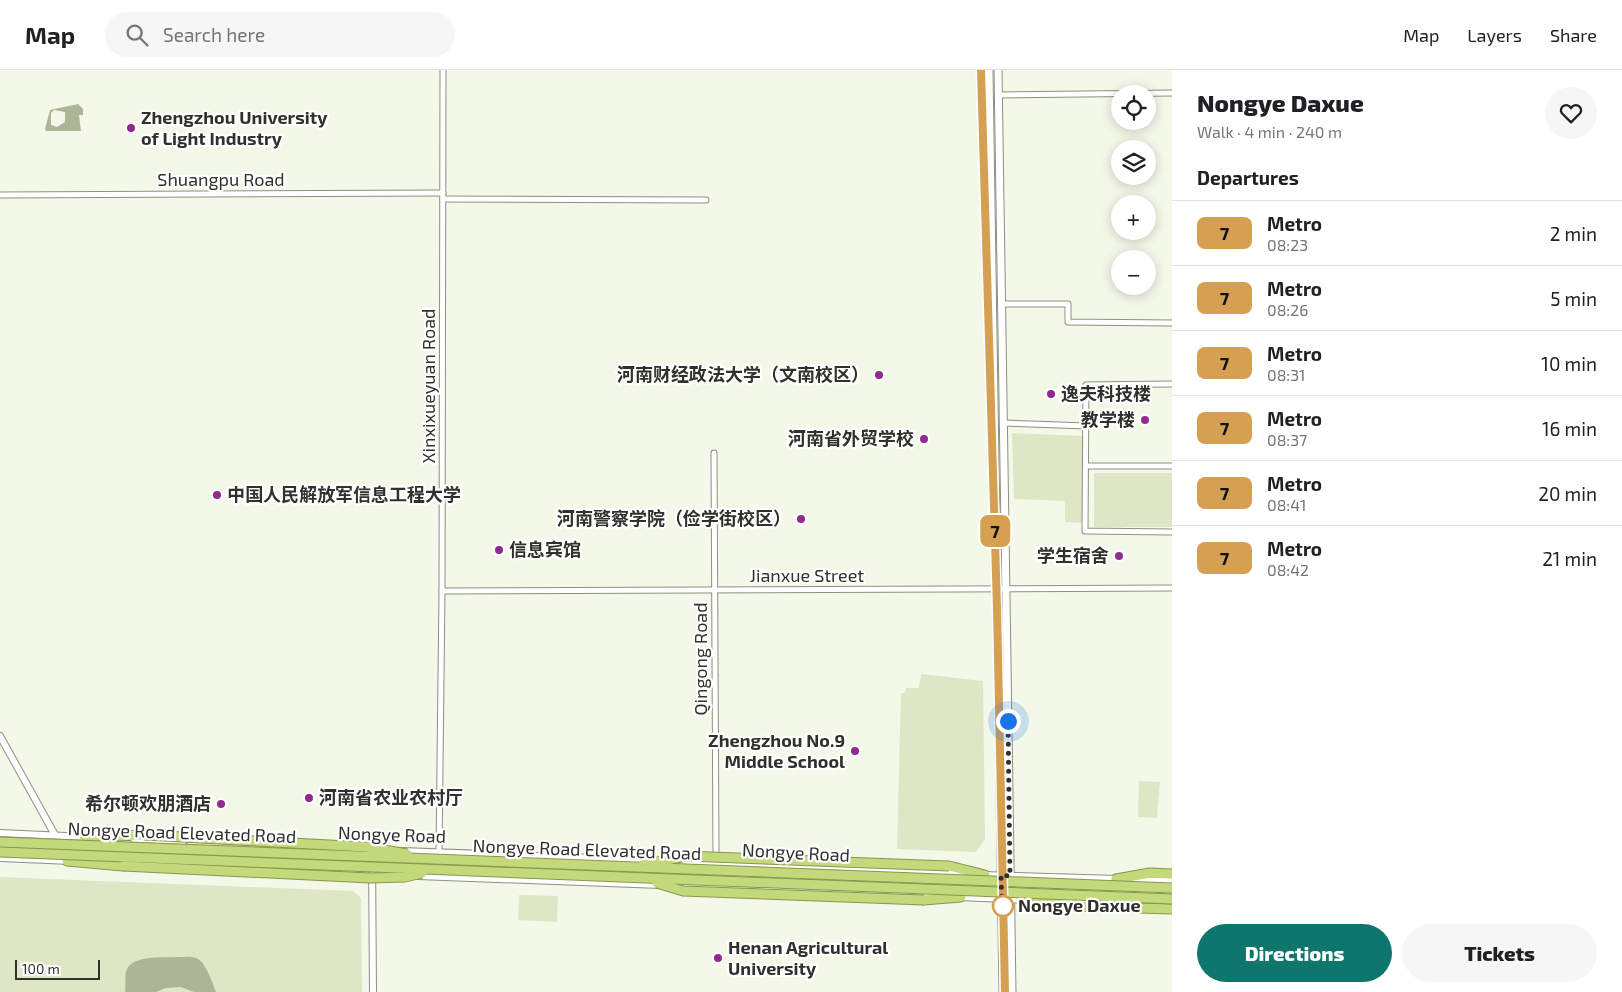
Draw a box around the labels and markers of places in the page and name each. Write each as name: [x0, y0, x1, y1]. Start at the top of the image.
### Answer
place label: Zhengzhou University of Light Industry: [141, 106, 328, 149]
marker: Zhengzhou University of Light Industry: [125, 122, 137, 134]
place label: 河南财经政法大学（文南校区）: [617, 363, 869, 385]
marker: 河南财经政法大学（文南校区）: [873, 369, 885, 381]
place label: 逸夫科技楼: [1061, 382, 1151, 404]
marker: 逸夫科技楼: [1045, 388, 1057, 400]
place label: 教学楼: [1081, 408, 1135, 430]
marker: 教学楼: [1139, 414, 1151, 426]
place label: 河南省外贸学校: [788, 427, 914, 449]
marker: 河南省外贸学校: [918, 433, 930, 445]
place label: 中国人民解放军信息工程大学: [227, 483, 461, 505]
marker: 中国人民解放军信息工程大学: [211, 489, 223, 501]
place label: 河南警察学院（俭学街校区）: [557, 507, 791, 529]
marker: 河南警察学院（俭学街校区）: [795, 513, 807, 525]
place label: 信息宾馆: [509, 538, 581, 560]
marker: 信息宾馆: [493, 544, 505, 556]
place label: 学生宿舍: [1037, 544, 1109, 566]
marker: 学生宿舍: [1113, 550, 1125, 562]
place label: Zhengzhou No.9 Middle School: [708, 729, 845, 772]
marker: Zhengzhou No.9 Middle School: [849, 745, 861, 757]
place label: 河南省农业农村厅: [319, 786, 463, 808]
place label: 希尔顿欢朋酒店: [85, 792, 211, 814]
marker: 河南省农业农村厅: [303, 792, 315, 804]
marker: 希尔顿欢朋酒店: [215, 798, 227, 810]
place label: Nongye Daxue: [1018, 894, 1141, 916]
marker: Nongye Daxue: [992, 895, 1014, 917]
place label: Henan Agricultural University: [728, 936, 888, 979]
marker: Henan Agricultural University: [712, 952, 724, 964]

